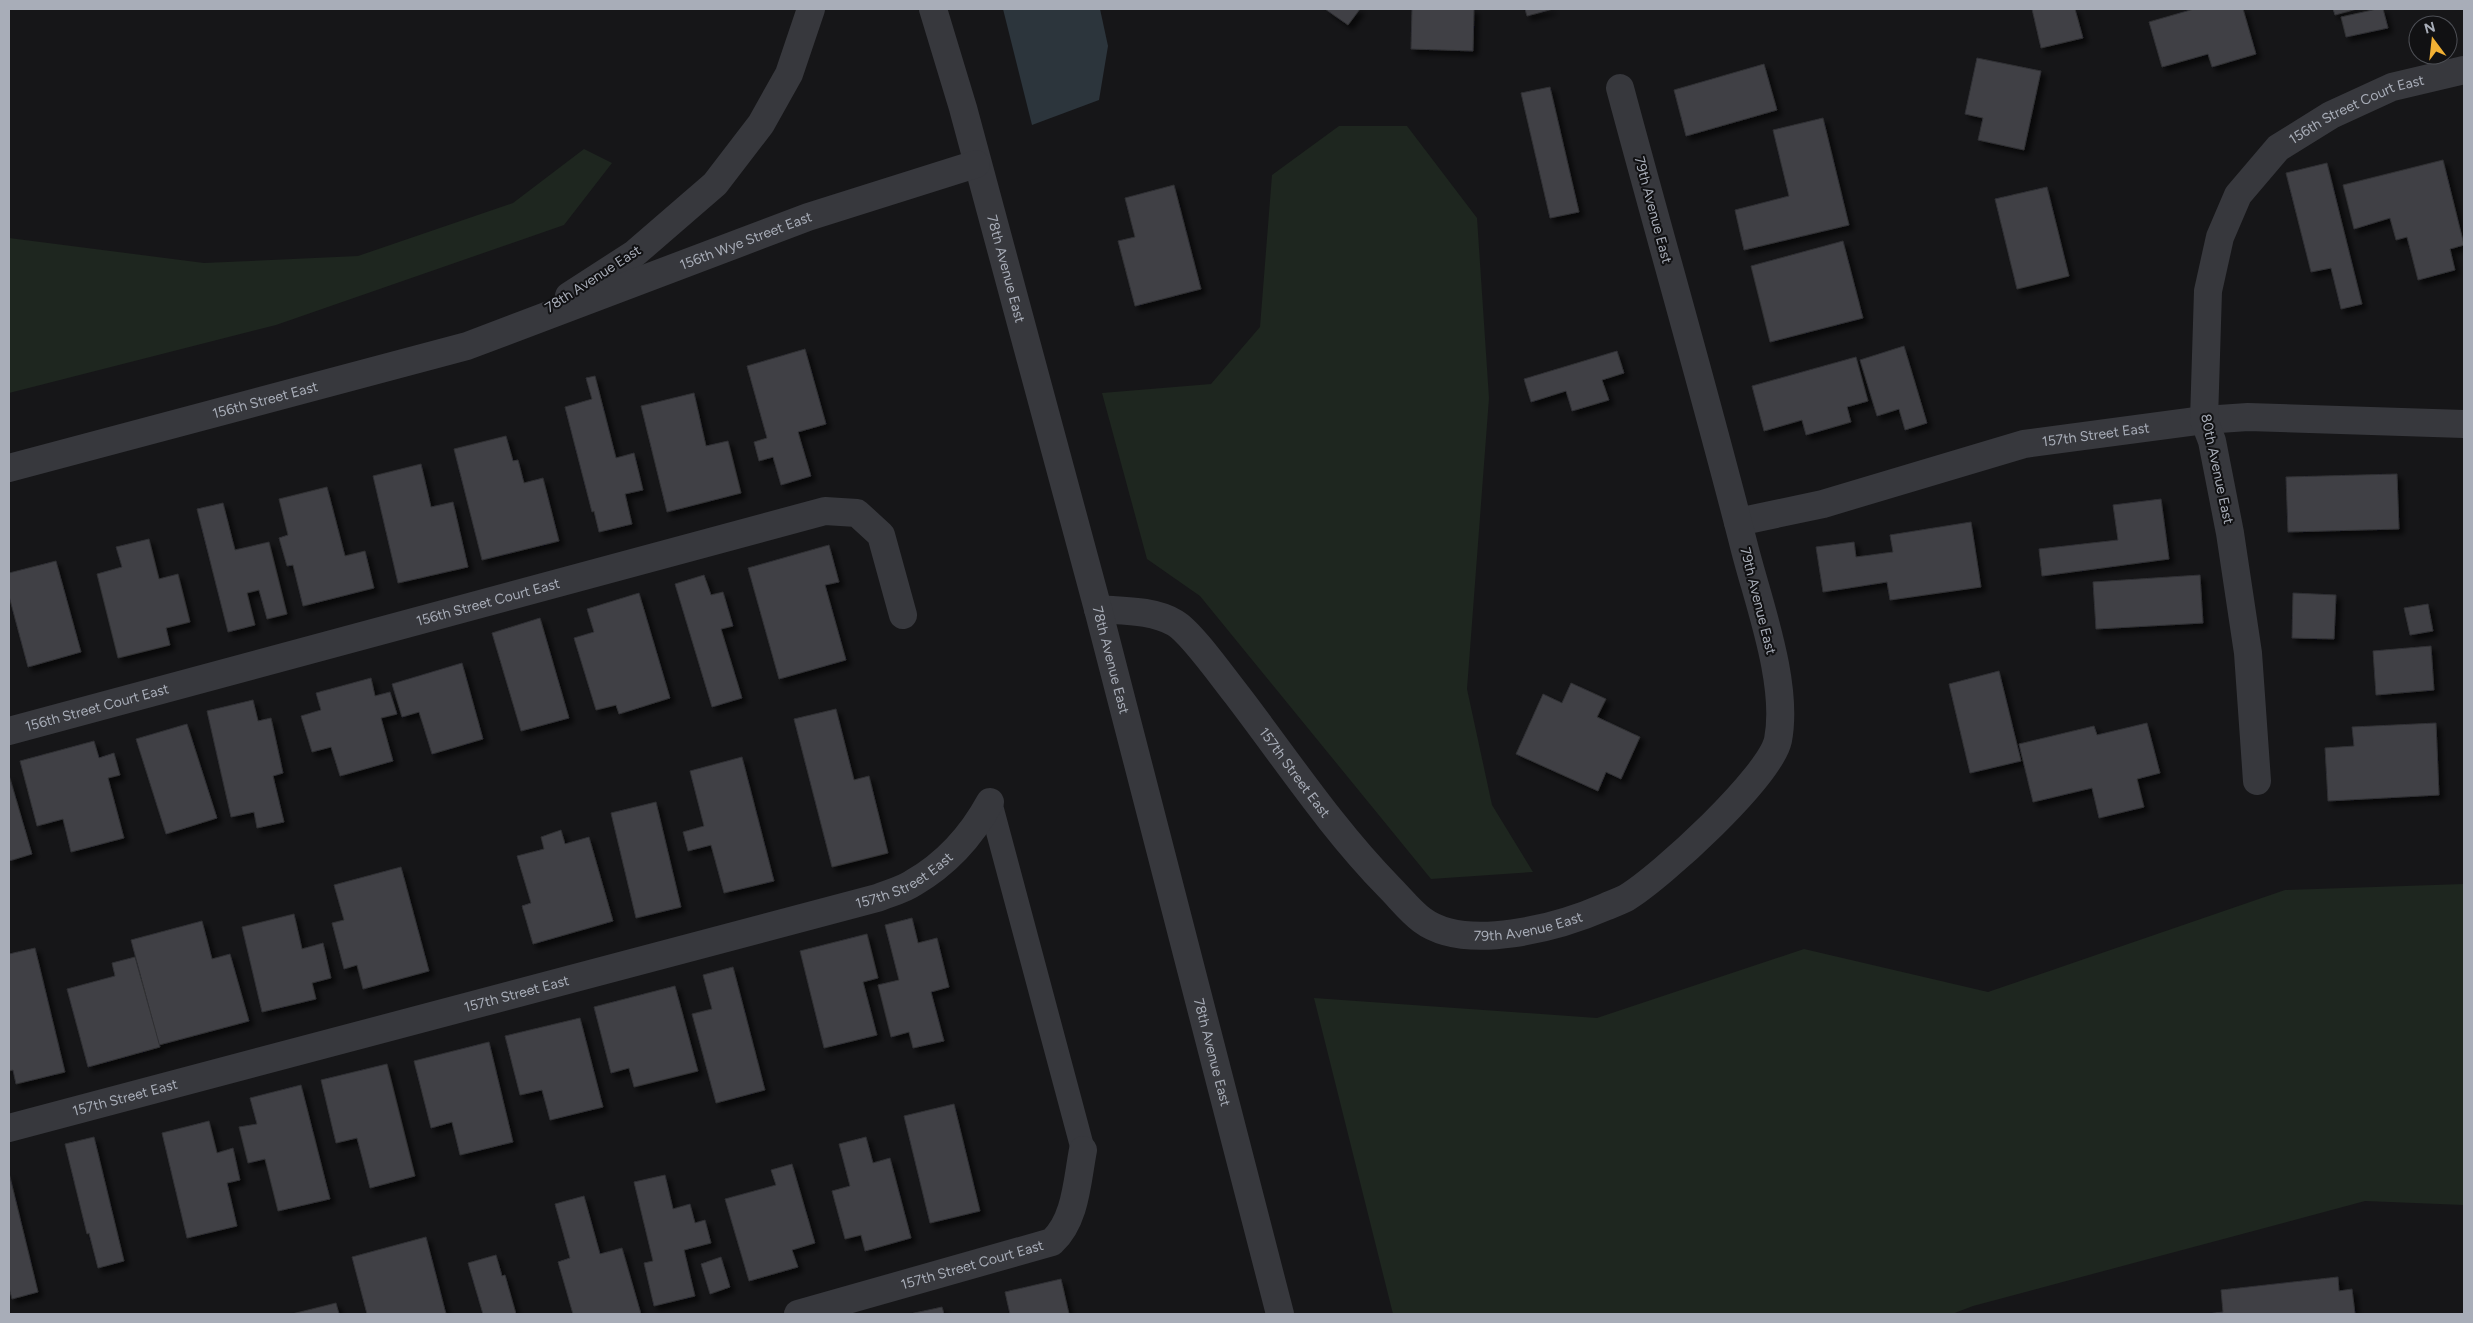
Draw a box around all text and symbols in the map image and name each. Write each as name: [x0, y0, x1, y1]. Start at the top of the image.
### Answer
north arrow: [2408, 15, 2458, 65]
text: N: [2422, 18, 2437, 38]
street label: 156th Street Court East: [2286, 71, 2426, 148]
street label: 79th Avenue East: [1631, 155, 1675, 265]
street label: 156th Wye Street East: [677, 208, 814, 273]
street label: 78th Avenue East: [984, 213, 1029, 325]
street label: 78th Avenue East: [542, 242, 644, 316]
street label: 156th Street East: [211, 378, 320, 422]
street label: 80th Avenue East: [2197, 412, 2237, 526]
street label: 157th Street East: [2041, 419, 2150, 450]
street label: 79th Avenue East: [1736, 546, 1780, 656]
street label: 156th Street Court East: [414, 574, 562, 629]
street label: 78th Avenue East: [1089, 604, 1133, 716]
street label: 156th Street Court East: [23, 680, 170, 735]
street label: 157th Street East: [1256, 724, 1334, 821]
street label: 157th Street East: [854, 849, 956, 912]
street label: 79th Avenue East: [1474, 908, 1585, 944]
street label: 157th Street East: [462, 971, 571, 1016]
street label: 78th Avenue East: [1190, 996, 1234, 1108]
street label: 157th Street East: [71, 1075, 179, 1119]
street label: 157th Street Court East: [899, 1236, 1045, 1293]

